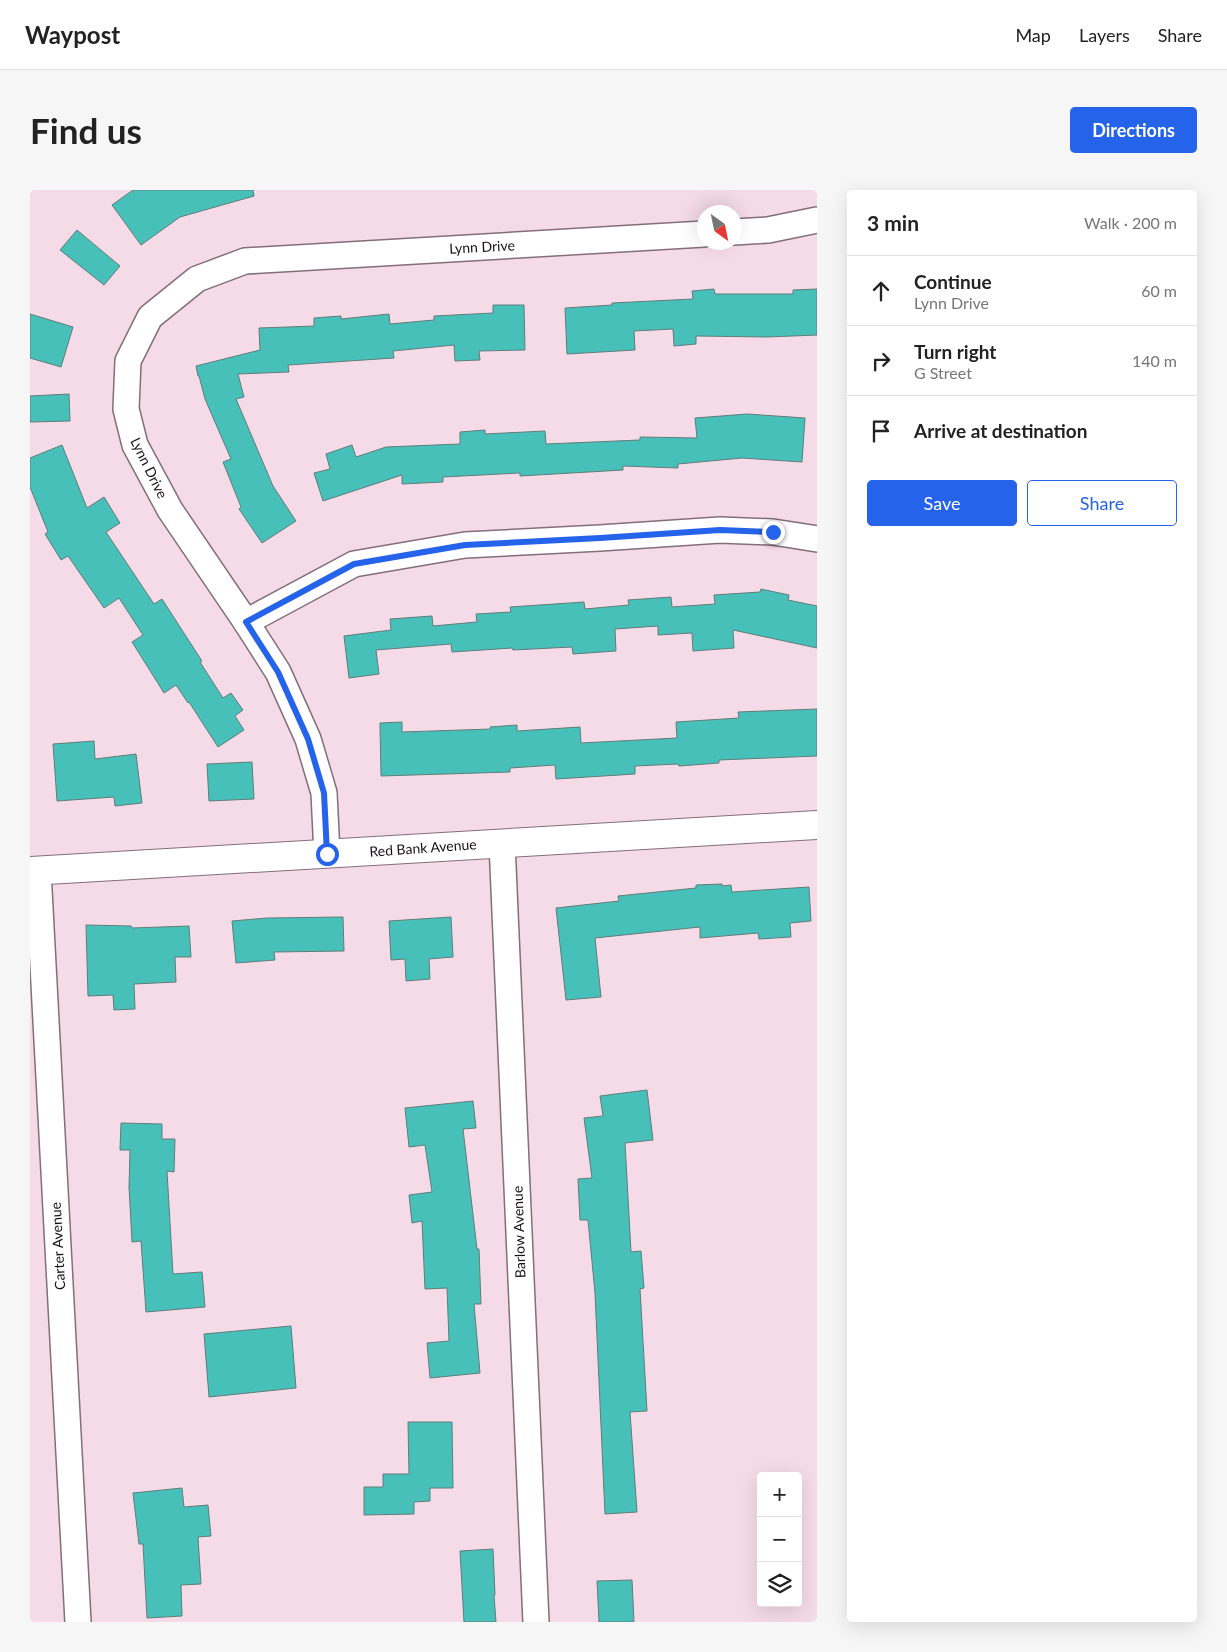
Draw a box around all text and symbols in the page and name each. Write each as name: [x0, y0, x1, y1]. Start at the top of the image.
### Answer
text: Waypost: [25, 20, 120, 49]
text: Map: [1015, 24, 1051, 46]
text: Layers: [1079, 24, 1130, 46]
text: Share: [1158, 24, 1202, 46]
button: Directions: [1070, 107, 1197, 153]
text: Find us: [30, 109, 142, 151]
north arrow: [697, 205, 742, 250]
text: 3 min: [867, 210, 919, 235]
text: Walk · 200 m: [1084, 213, 1177, 232]
street label: Lynn Drive: [449, 236, 515, 257]
text: Continue: [914, 270, 992, 293]
icon: ahead: [867, 277, 895, 305]
text: 60 m: [1141, 281, 1177, 300]
text: Lynn Drive: [914, 293, 989, 312]
text: Turn right: [914, 340, 996, 363]
icon: right: [867, 347, 895, 375]
text: 140 m: [1132, 351, 1177, 370]
text: G Street: [914, 363, 972, 382]
icon: arrive: [867, 417, 895, 445]
text: Arrive at destination: [914, 419, 1087, 442]
street label: Lynn Drive: [127, 435, 171, 501]
button: Save: [867, 480, 1017, 526]
button: Share: [1027, 480, 1177, 526]
route end: [762, 521, 785, 544]
street label: Red Bank Avenue: [369, 835, 477, 860]
route start: [316, 843, 339, 866]
street label: Barlow Avenue: [508, 1186, 529, 1278]
street label: Carter Avenue: [47, 1202, 68, 1290]
map controls: [757, 1472, 802, 1607]
button: +: [757, 1472, 802, 1517]
button: −: [757, 1517, 802, 1562]
button: layers: [757, 1562, 802, 1607]

